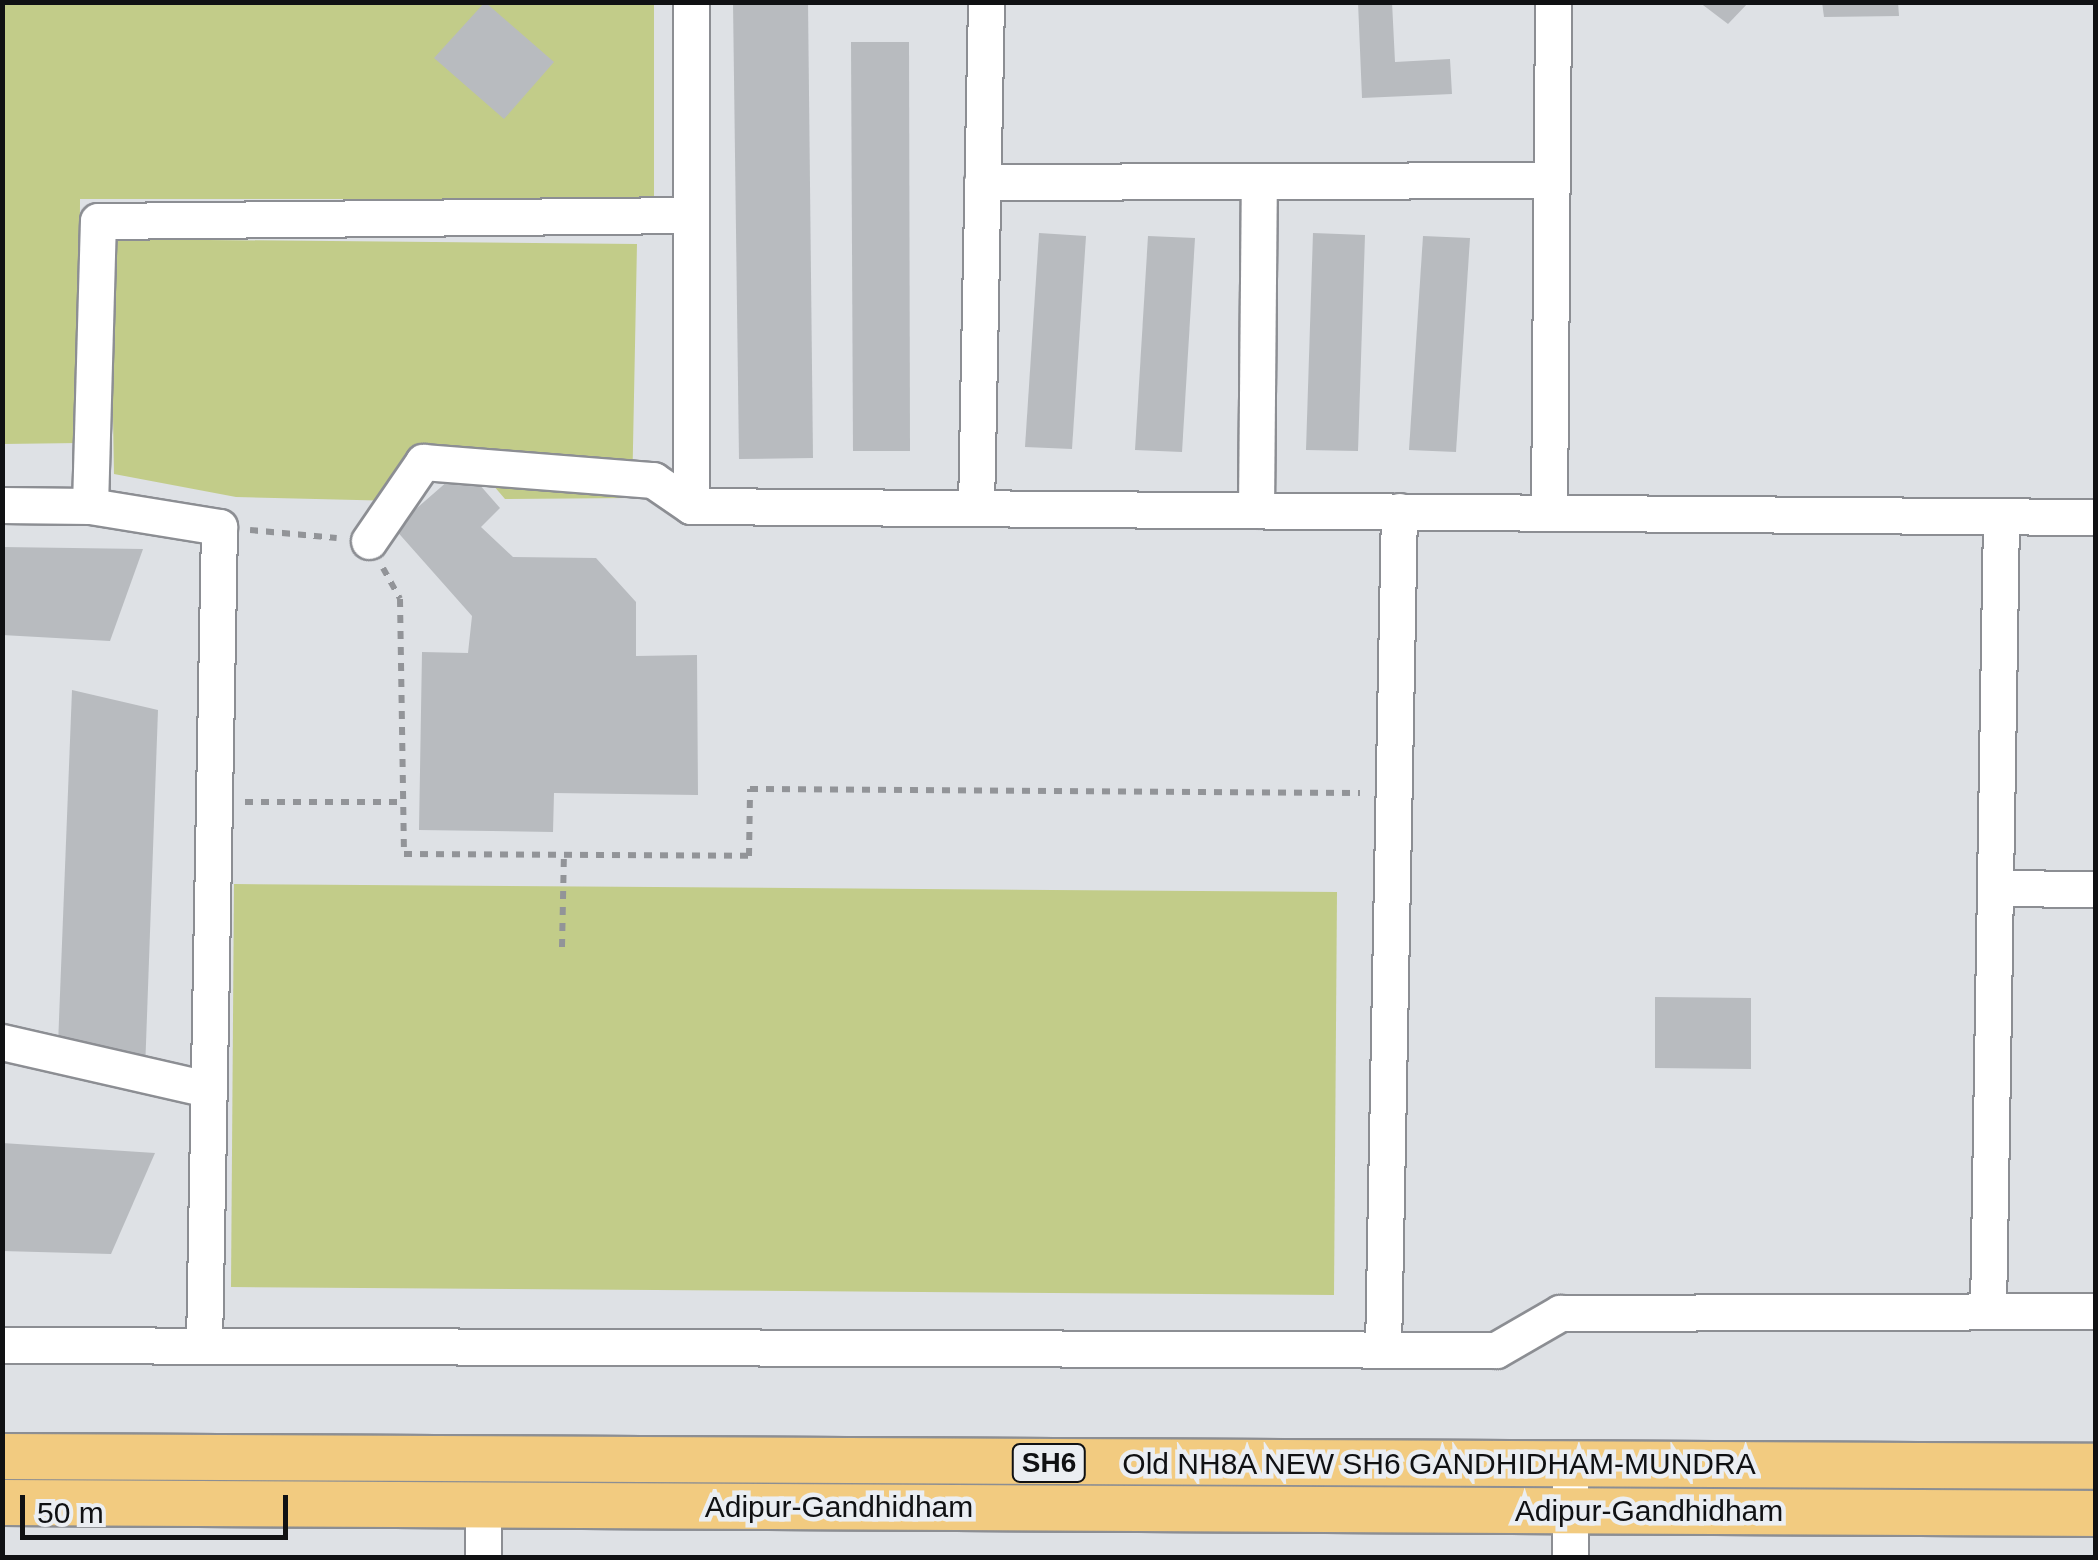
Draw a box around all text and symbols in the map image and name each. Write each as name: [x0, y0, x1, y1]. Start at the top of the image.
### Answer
road number: SH6: [1012, 1440, 1086, 1486]
street label: Old NH8A NEW SH6 GANDHIDHAM-MUNDRA: [1121, 1446, 1757, 1482]
scale bar: [25, 1475, 292, 1537]
street label: Adipur-Gandhidham: [705, 1489, 973, 1525]
street label: Adipur-Gandhidham: [1515, 1493, 1783, 1529]
text: 50 m: [37, 1496, 104, 1529]

